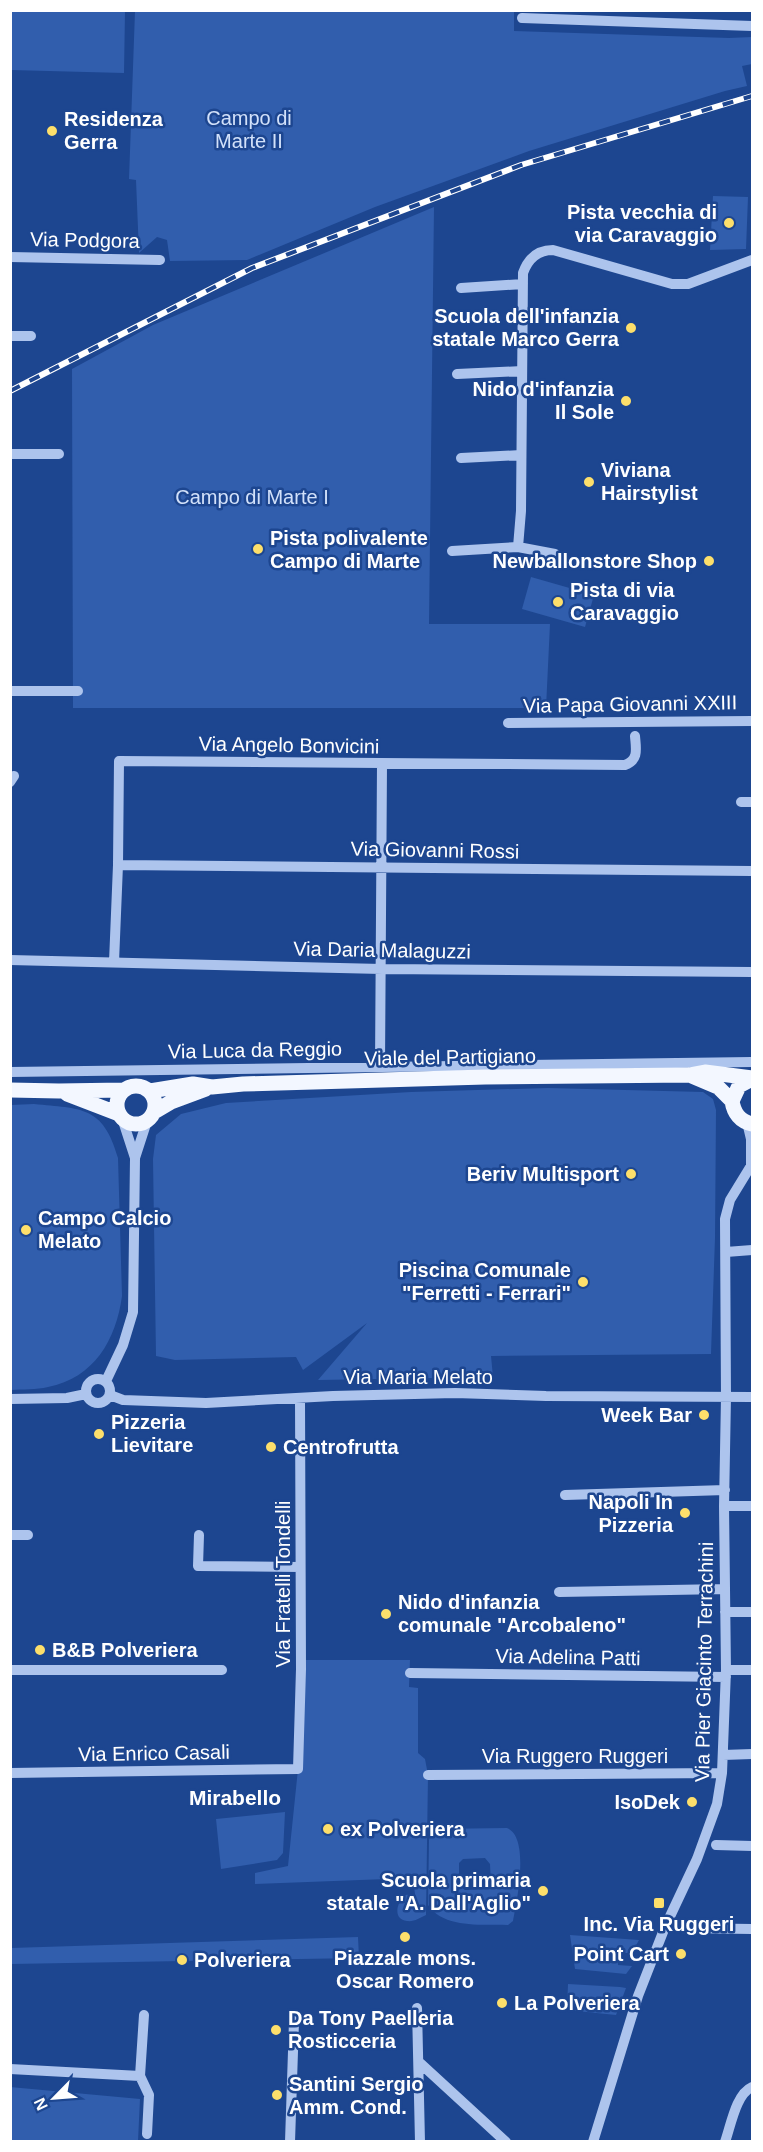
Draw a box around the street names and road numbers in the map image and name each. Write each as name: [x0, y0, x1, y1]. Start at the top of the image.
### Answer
street label: Via Podgora: [30, 228, 141, 252]
street label: Via Papa Giovanni XXIII: [523, 691, 737, 717]
street label: Via Angelo Bonvicini: [198, 732, 380, 758]
street label: Via Giovanni Rossi: [351, 838, 519, 862]
street label: Via Daria Malaguzzi: [293, 937, 471, 963]
street label: Via Luca da Reggio: [168, 1037, 342, 1063]
street label: Viale del Partigiano: [364, 1045, 536, 1069]
street label: Via Maria Melato: [343, 1366, 493, 1388]
street label: Via Fratelli Tondelli: [272, 1500, 294, 1668]
street label: Via Pier Giacinto Terrachini: [691, 1542, 717, 1782]
street label: Via Adelina Patti: [495, 1645, 641, 1669]
street label: Via Enrico Casali: [78, 1741, 230, 1765]
street label: Via Ruggero Ruggeri: [482, 1745, 668, 1767]

